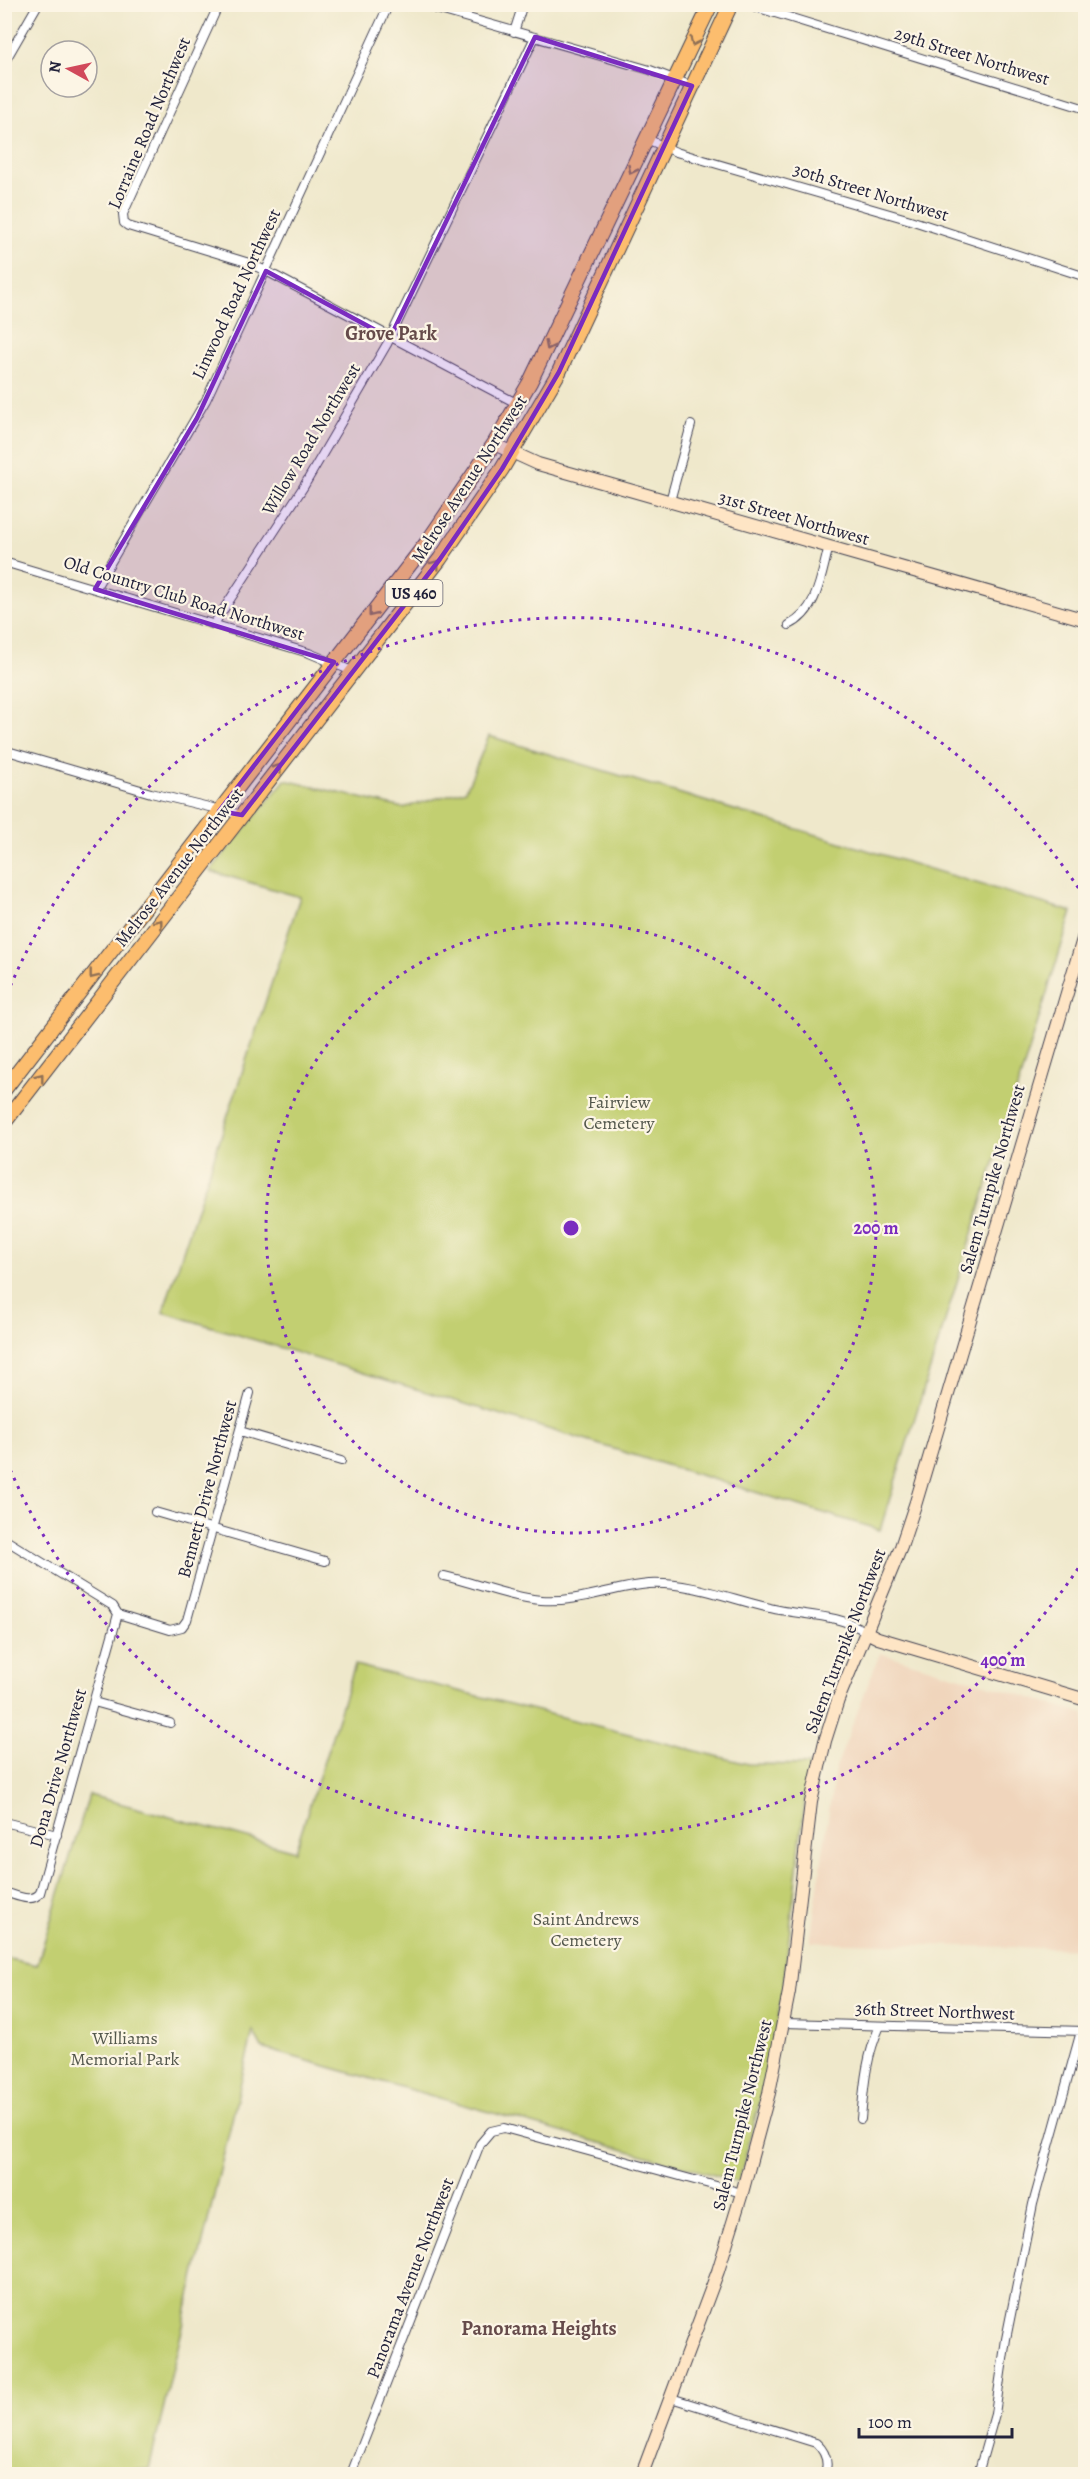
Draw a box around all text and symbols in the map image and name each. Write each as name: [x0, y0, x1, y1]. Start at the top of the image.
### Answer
street label: 29th Street Northwest: [892, 21, 1053, 91]
street label: Lorraine Road Northwest: [102, 33, 196, 213]
one-way arrow: [689, 36, 701, 47]
north arrow: [39, 39, 99, 99]
text: N: [43, 59, 67, 74]
street label: 30th Street Northwest: [790, 157, 952, 227]
one-way arrow: [628, 163, 640, 174]
street label: Linwood Road Northwest: [186, 205, 286, 383]
district label: Grove Park: [345, 320, 437, 347]
one-way arrow: [544, 340, 556, 351]
street label: Willow Road Northwest: [256, 359, 366, 520]
street label: Melrose Avenue Northwest: [405, 390, 533, 568]
street label: 31st Street Northwest: [716, 485, 872, 551]
street label: Old Country Club Road Northwest: [61, 550, 307, 646]
one-way arrow: [429, 560, 440, 571]
road number: US 460: [386, 580, 442, 606]
one-way arrow: [368, 606, 379, 617]
one-way arrow: [270, 763, 281, 774]
street label: Melrose Avenue Northwest: [109, 782, 249, 952]
one-way arrow: [152, 918, 163, 929]
one-way arrow: [89, 968, 100, 979]
one-way arrow: [33, 1073, 44, 1084]
street label: Salem Turnpike Northwest: [953, 1081, 1031, 1277]
park label: Fairview Cemetery: [583, 1090, 656, 1135]
text: 200 m: [853, 1216, 899, 1240]
centre of rings: [561, 1218, 581, 1238]
street label: Bennett Drive Northwest: [172, 1397, 242, 1581]
street label: Salem Turnpike Northwest: [799, 1545, 891, 1737]
text: 400 m: [981, 1648, 1025, 1672]
street label: Dona Drive Northwest: [24, 1685, 92, 1850]
park label: Saint Andrews Cemetery: [533, 1907, 639, 1952]
street label: 36th Street Northwest: [855, 1996, 1015, 2026]
street label: Salem Turnpike Northwest: [707, 2017, 777, 2213]
park label: Williams Memorial Park: [71, 2026, 180, 2071]
street label: Panorama Avenue Northwest: [361, 2174, 459, 2382]
district label: Panorama Heights: [461, 2315, 617, 2342]
scale bar: [859, 2401, 1012, 2439]
text: 100 m: [868, 2410, 912, 2434]

